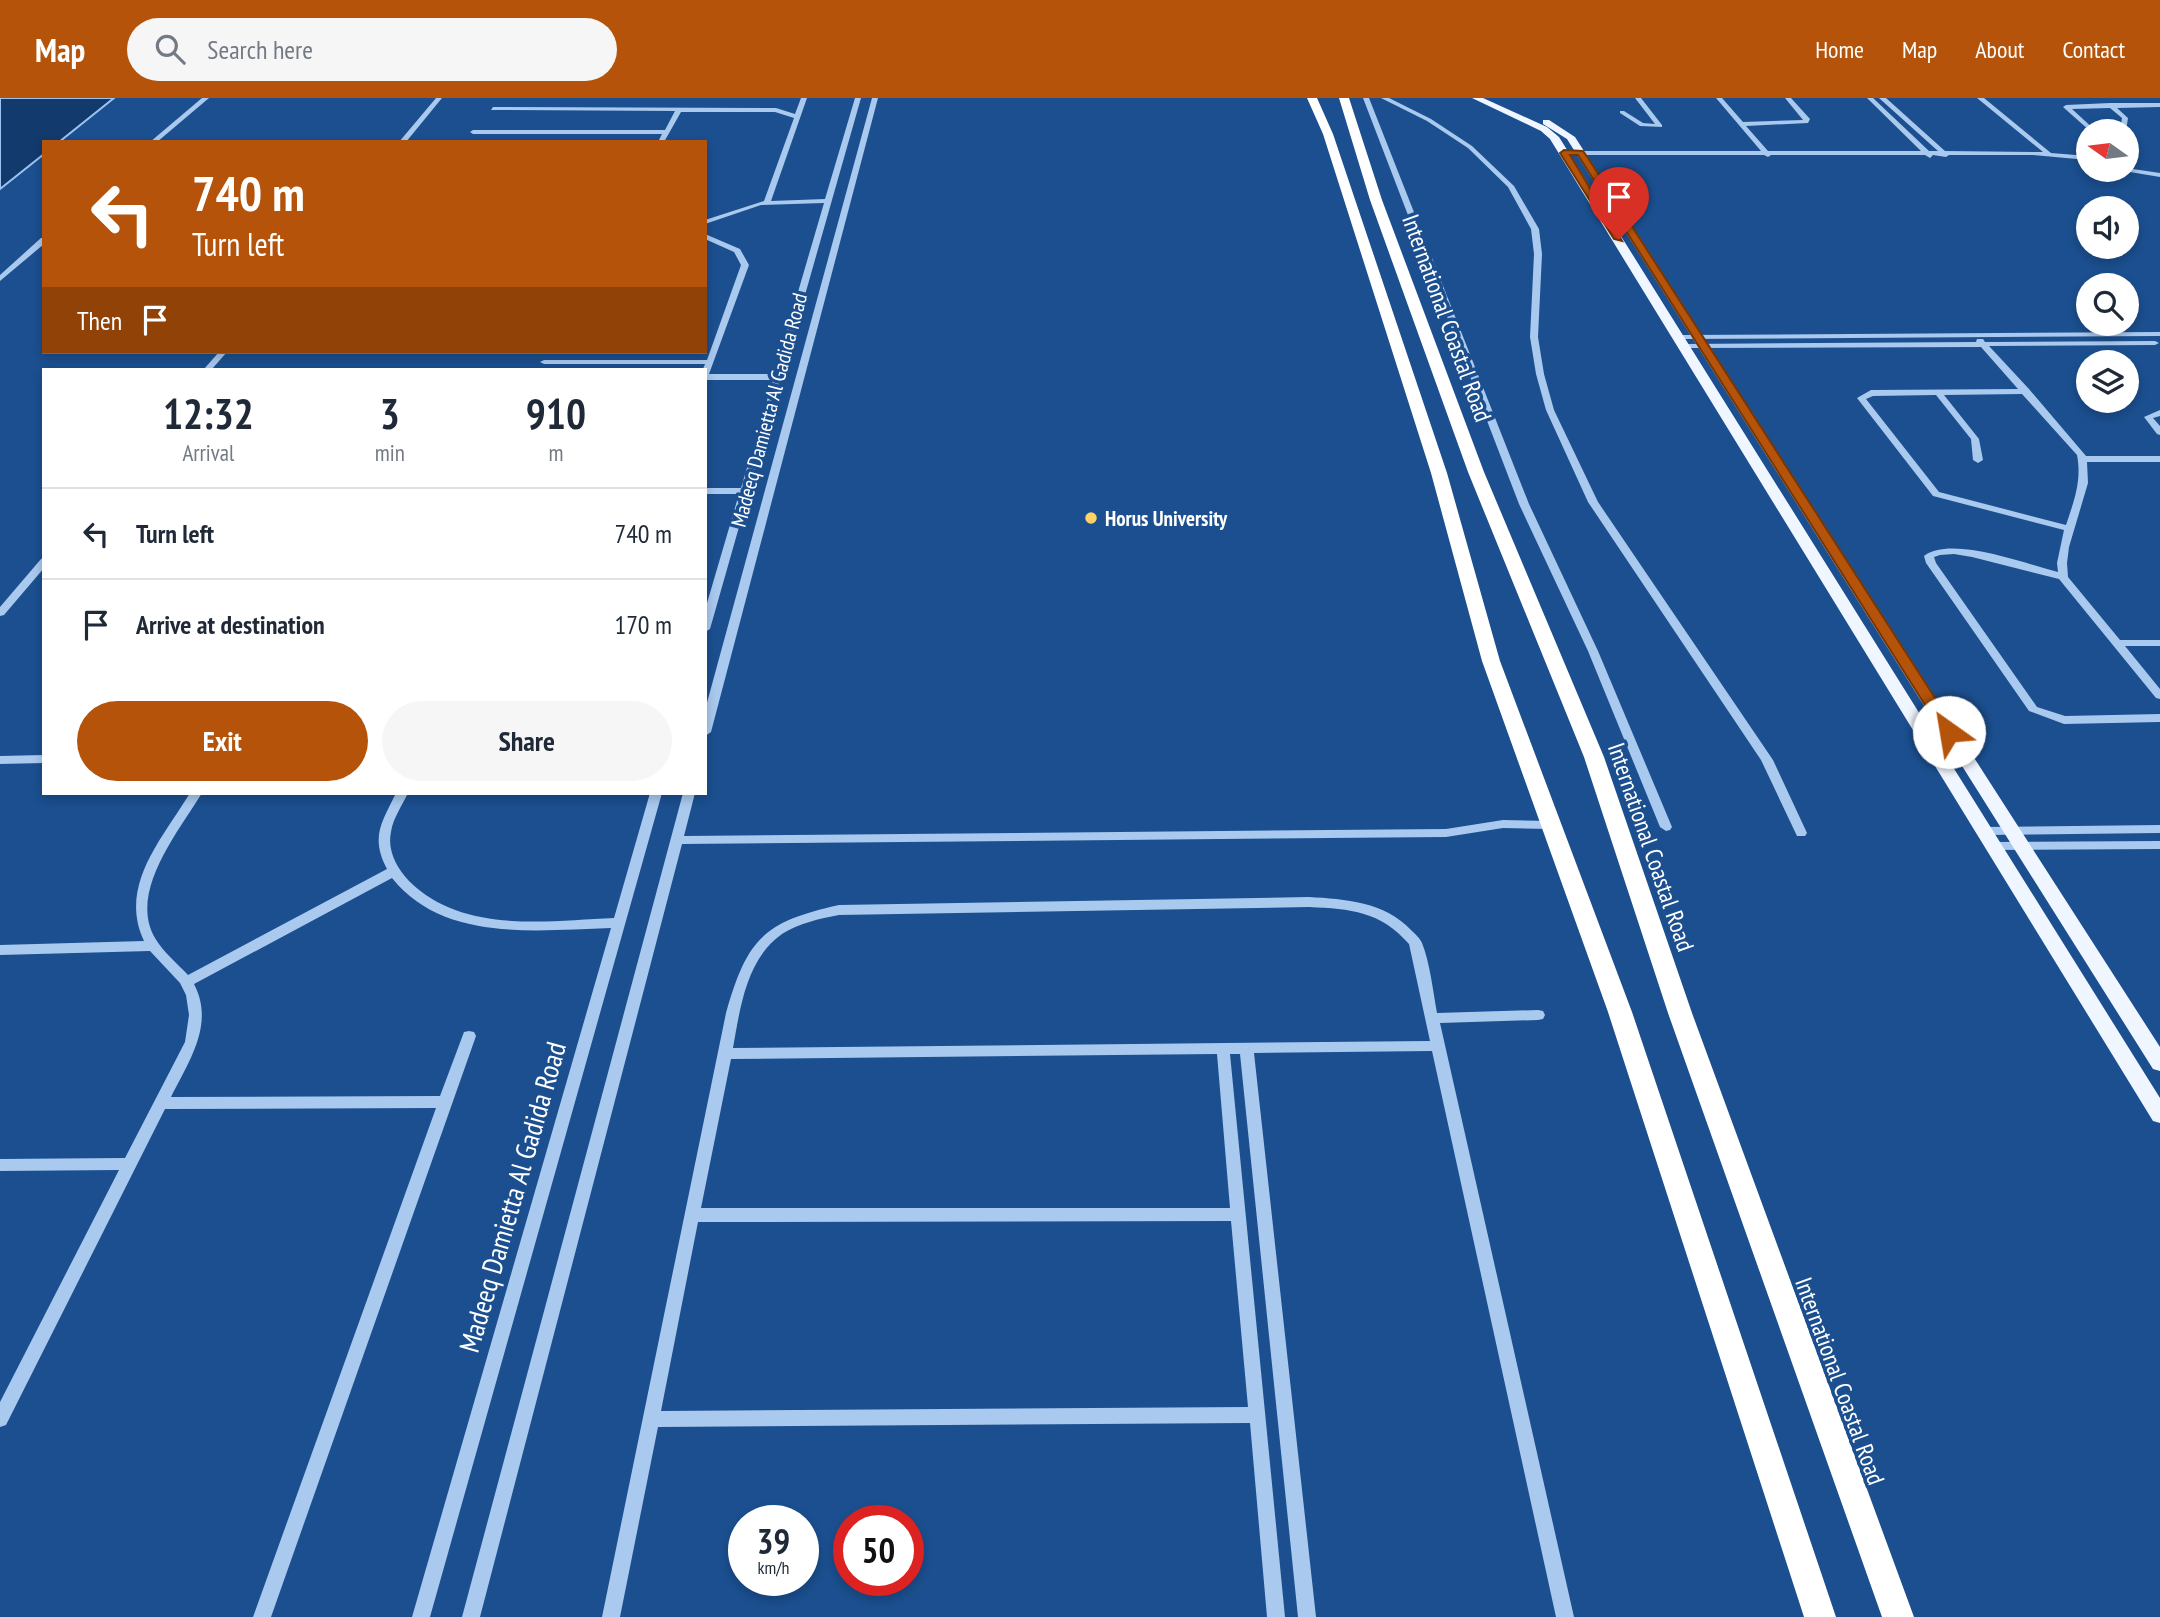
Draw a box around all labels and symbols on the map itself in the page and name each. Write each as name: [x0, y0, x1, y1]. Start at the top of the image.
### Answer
north arrow: [2076, 119, 2138, 182]
pin: [1589, 167, 1649, 239]
street label: International Coastal Road: [1395, 210, 1499, 426]
street label: Madeeq Damietta Al Gadida Road: [725, 290, 813, 530]
place label: Horus University: [1105, 505, 1228, 532]
marker: Horus University: [1083, 510, 1099, 526]
position arrow: [1912, 695, 1986, 769]
street label: International Coastal Road: [1601, 739, 1701, 955]
street label: Madeeq Damietta Al Gadida Road: [450, 1037, 574, 1357]
street label: International Coastal Road: [1788, 1273, 1892, 1489]
speed limit sign: 50: [833, 1505, 924, 1596]

